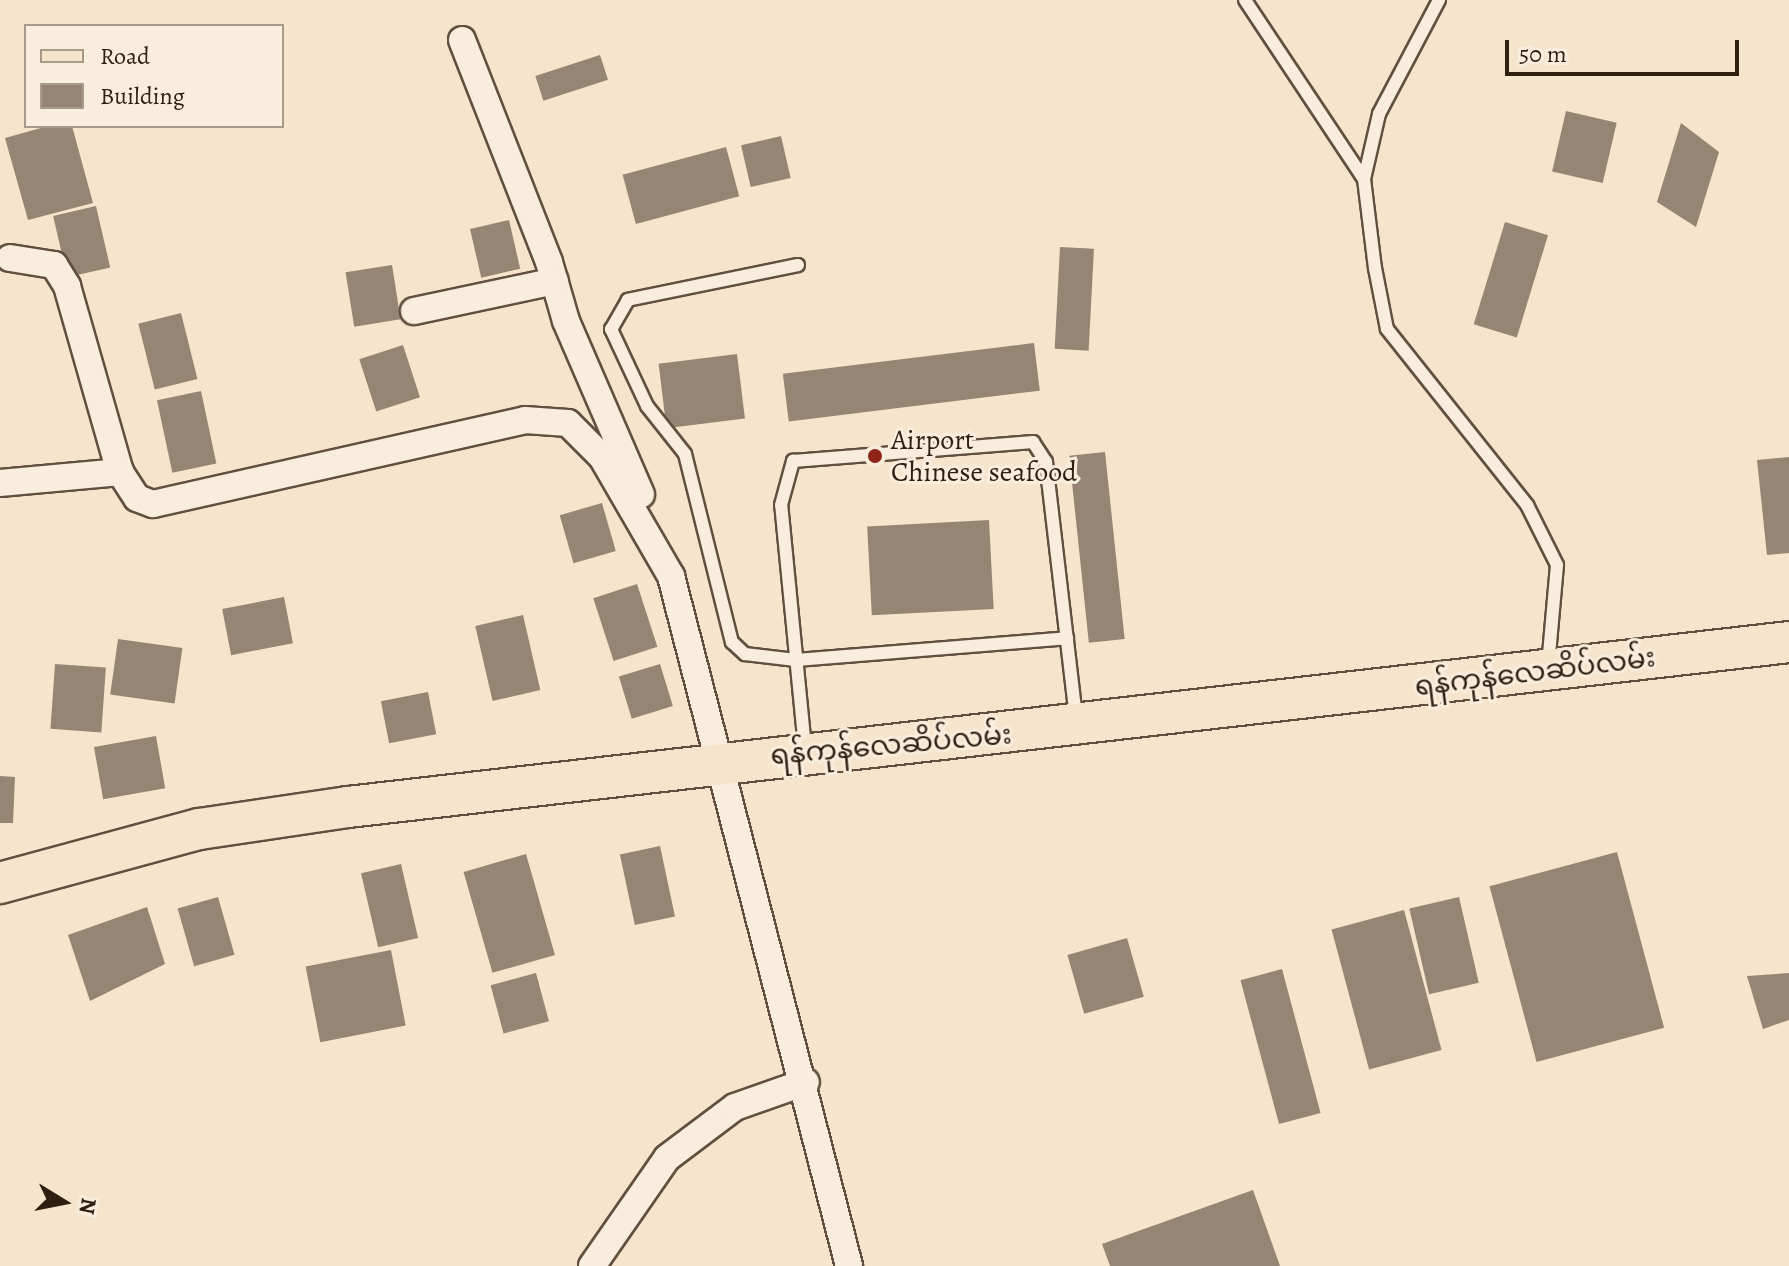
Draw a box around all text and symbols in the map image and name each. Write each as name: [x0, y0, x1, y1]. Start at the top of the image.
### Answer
legend: [24, 24, 284, 128]
scale bar: [1509, 24, 1743, 74]
text: 50 m: [1519, 38, 1567, 70]
text: Road: [100, 40, 150, 72]
text: Building: [100, 80, 185, 112]
place label: Airport Chinese seafood: [891, 423, 1077, 489]
marker: Airport Chinese seafood: [866, 447, 884, 465]
street label: ရန်ကုန်လေဆိပ်လမ်း: [1413, 641, 1657, 703]
street label: ရန်ကုန်လေဆိပ်လမ်း: [769, 718, 1013, 772]
north arrow: [24, 1162, 104, 1242]
text: N: [71, 1196, 104, 1217]

